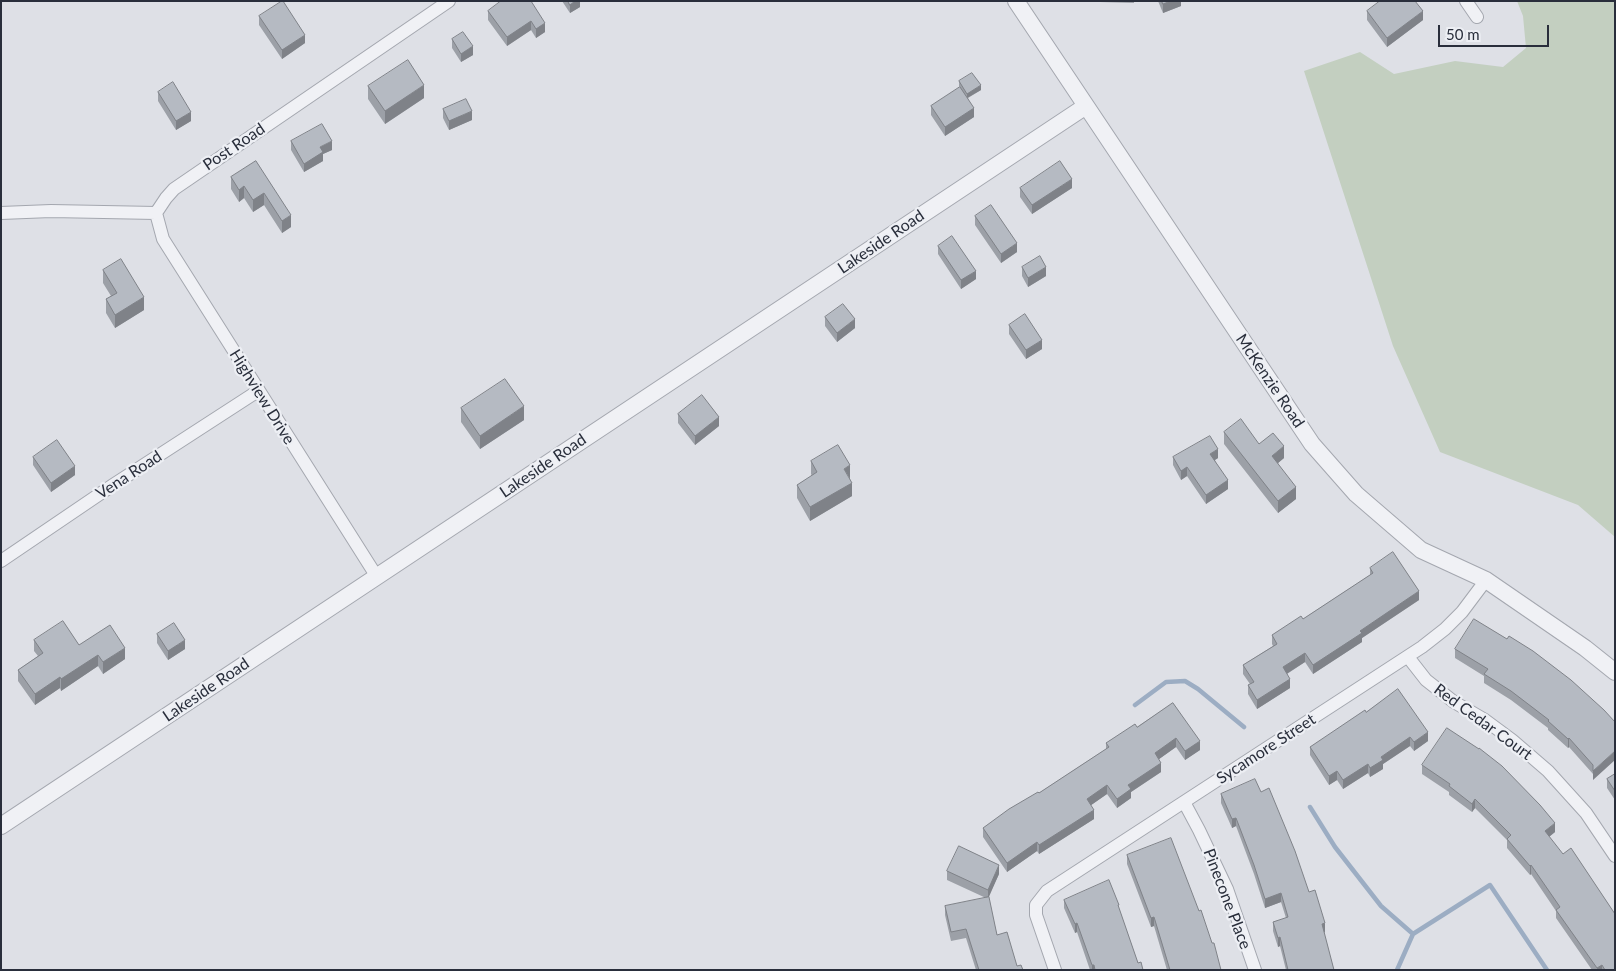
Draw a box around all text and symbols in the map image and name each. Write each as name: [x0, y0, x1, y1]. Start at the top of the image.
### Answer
scale bar: [1441, 15, 1552, 47]
text: 50 m: [1446, 25, 1480, 43]
street label: Post Road: [199, 119, 269, 175]
street label: Lakeside Road: [834, 206, 928, 278]
street label: McKenzie Road: [1232, 331, 1308, 431]
street label: Highview Drive: [225, 346, 299, 448]
street label: Lakeside Road: [496, 430, 590, 502]
street label: Vena Road: [93, 447, 165, 503]
street label: Lakeside Road: [159, 654, 253, 726]
street label: Red Cedar Court: [1430, 680, 1536, 764]
street label: Sycamore Street: [1213, 710, 1319, 788]
street label: Pinecone Place: [1199, 846, 1255, 952]

